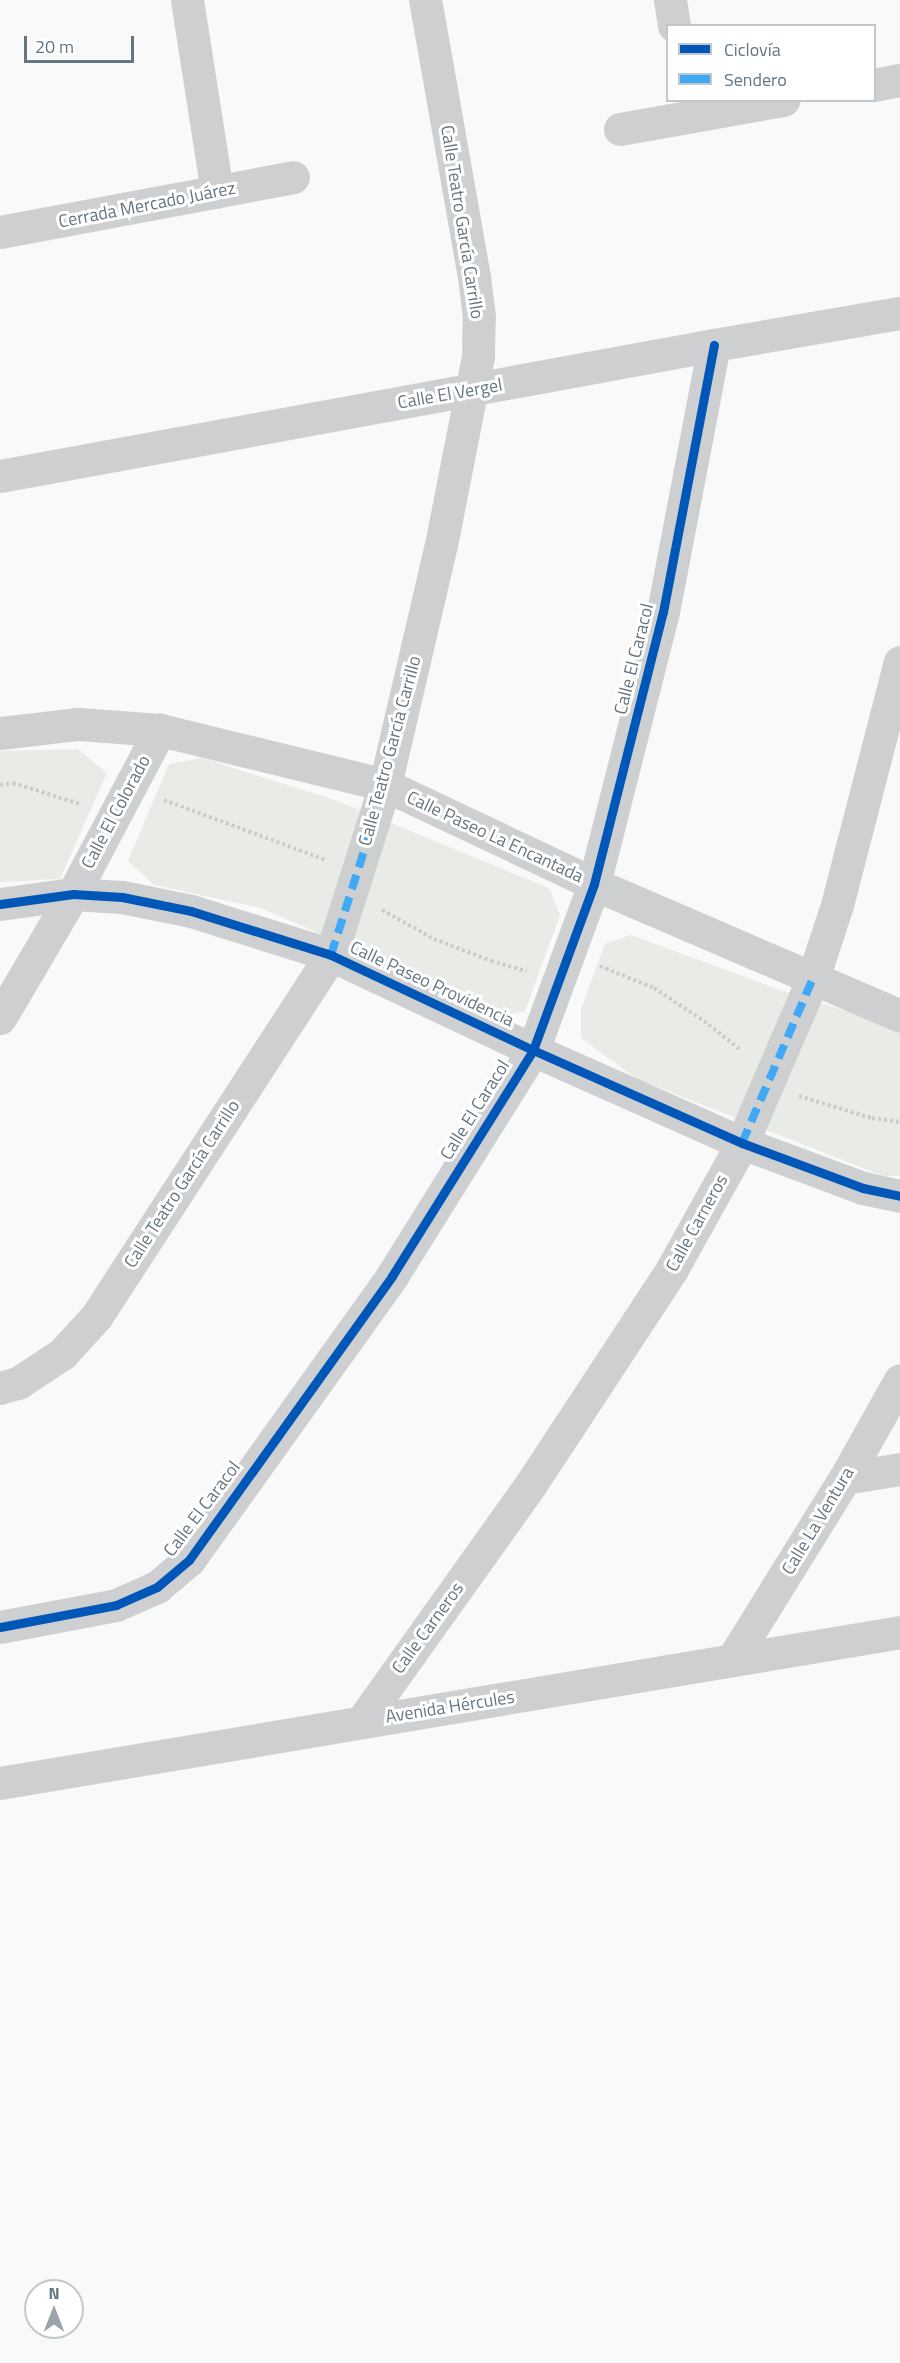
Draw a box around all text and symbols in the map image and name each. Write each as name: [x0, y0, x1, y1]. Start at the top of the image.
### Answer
scale bar: [27, 24, 136, 62]
legend: [666, 24, 876, 102]
text: 20 m: [35, 33, 74, 60]
text: Ciclovía: [724, 36, 781, 63]
text: Sendero: [724, 66, 787, 93]
street label: Calle Teatro García Carrillo: [436, 124, 488, 320]
street label: Cerrada Mercado Juárez: [57, 177, 237, 233]
street label: Calle El Vergel: [396, 374, 504, 414]
street label: Calle El Caracol: [610, 601, 658, 717]
street label: Calle Teatro García Carrillo: [354, 654, 426, 848]
street label: Calle El Colorado: [77, 752, 155, 872]
street label: Calle Paseo La Encantada: [403, 787, 587, 887]
street label: Calle Paseo Providencia: [347, 937, 517, 1031]
street label: Calle El Caracol: [436, 1056, 514, 1164]
street label: Calle Teatro García Carrillo: [120, 1096, 244, 1272]
street label: Calle Carneros: [661, 1171, 733, 1275]
street label: Calle El Caracol: [159, 1457, 245, 1561]
street label: Calle La Ventura: [777, 1463, 859, 1579]
street label: Calle Carneros: [388, 1578, 468, 1678]
street label: Avenida Hércules: [384, 1686, 516, 1728]
north arrow: [24, 2279, 84, 2339]
text: N: [48, 2281, 60, 2305]

